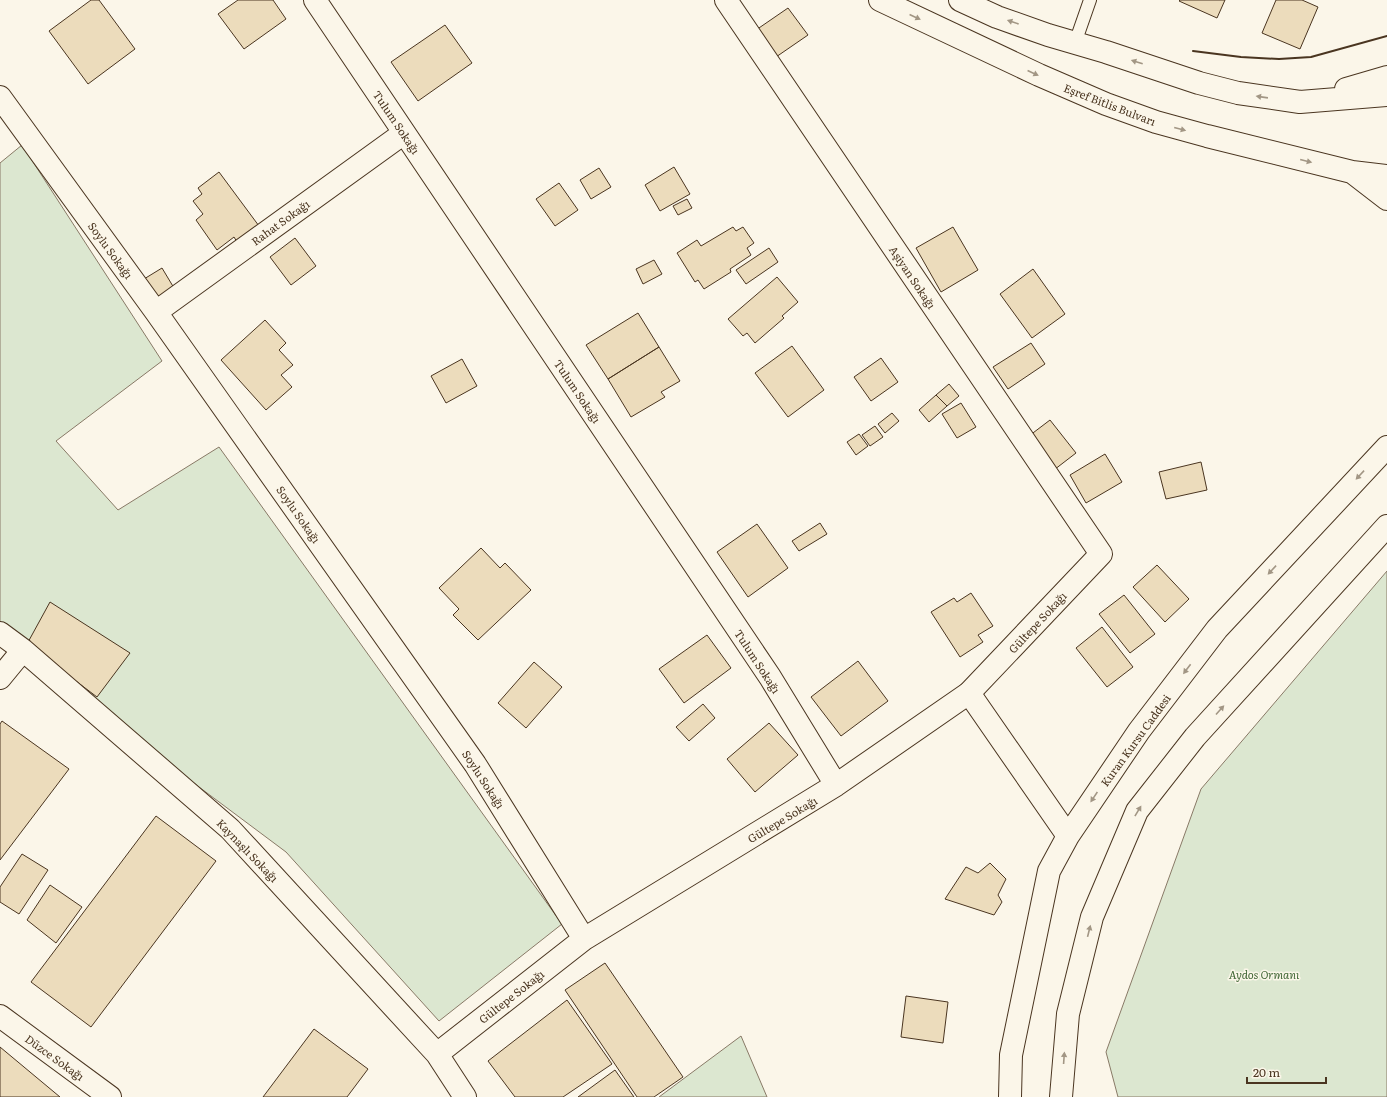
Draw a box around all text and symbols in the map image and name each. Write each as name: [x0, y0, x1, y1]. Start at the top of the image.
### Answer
one-way arrow: [910, 14, 921, 20]
one-way arrow: [1007, 19, 1019, 25]
one-way arrow: [1131, 59, 1143, 65]
one-way arrow: [1027, 70, 1038, 76]
street label: Eşref Bitlis Bulvarı: [1062, 79, 1159, 129]
street label: Tulum Sokağı: [370, 87, 424, 157]
one-way arrow: [1256, 93, 1268, 100]
one-way arrow: [1174, 126, 1187, 132]
one-way arrow: [1300, 158, 1312, 164]
street label: Rahat Sokağı: [248, 195, 313, 249]
street label: Soylu Sokağı: [85, 218, 137, 282]
street label: Aşiyan Sokağı: [886, 242, 940, 312]
street label: Tulum Sokağı: [551, 356, 605, 426]
one-way arrow: [1356, 470, 1365, 481]
street label: Soylu Sokağı: [273, 482, 325, 546]
one-way arrow: [1267, 565, 1276, 576]
street label: Gültepe Sokağı: [1004, 587, 1070, 656]
street label: Tulum Sokağı: [731, 626, 785, 696]
one-way arrow: [1182, 663, 1191, 674]
street label: Kuran Kursu Caddesi: [1096, 690, 1174, 789]
one-way arrow: [1215, 705, 1224, 715]
street label: Soylu Sokağı: [459, 747, 509, 812]
one-way arrow: [1090, 791, 1098, 802]
street label: Gültepe Sokağı: [744, 792, 820, 846]
one-way arrow: [1134, 805, 1141, 817]
street label: Kaynaşlı Sokağı: [214, 815, 283, 886]
one-way arrow: [1086, 925, 1092, 937]
street label: Gültepe Sokağı: [475, 965, 547, 1027]
park label: Aydos Ormanı: [1229, 966, 1300, 982]
street label: Düzce Sokağı: [22, 1030, 88, 1084]
one-way arrow: [1061, 1052, 1068, 1064]
scale bar: [1247, 1059, 1326, 1085]
text: 20 m: [1253, 1063, 1280, 1081]

